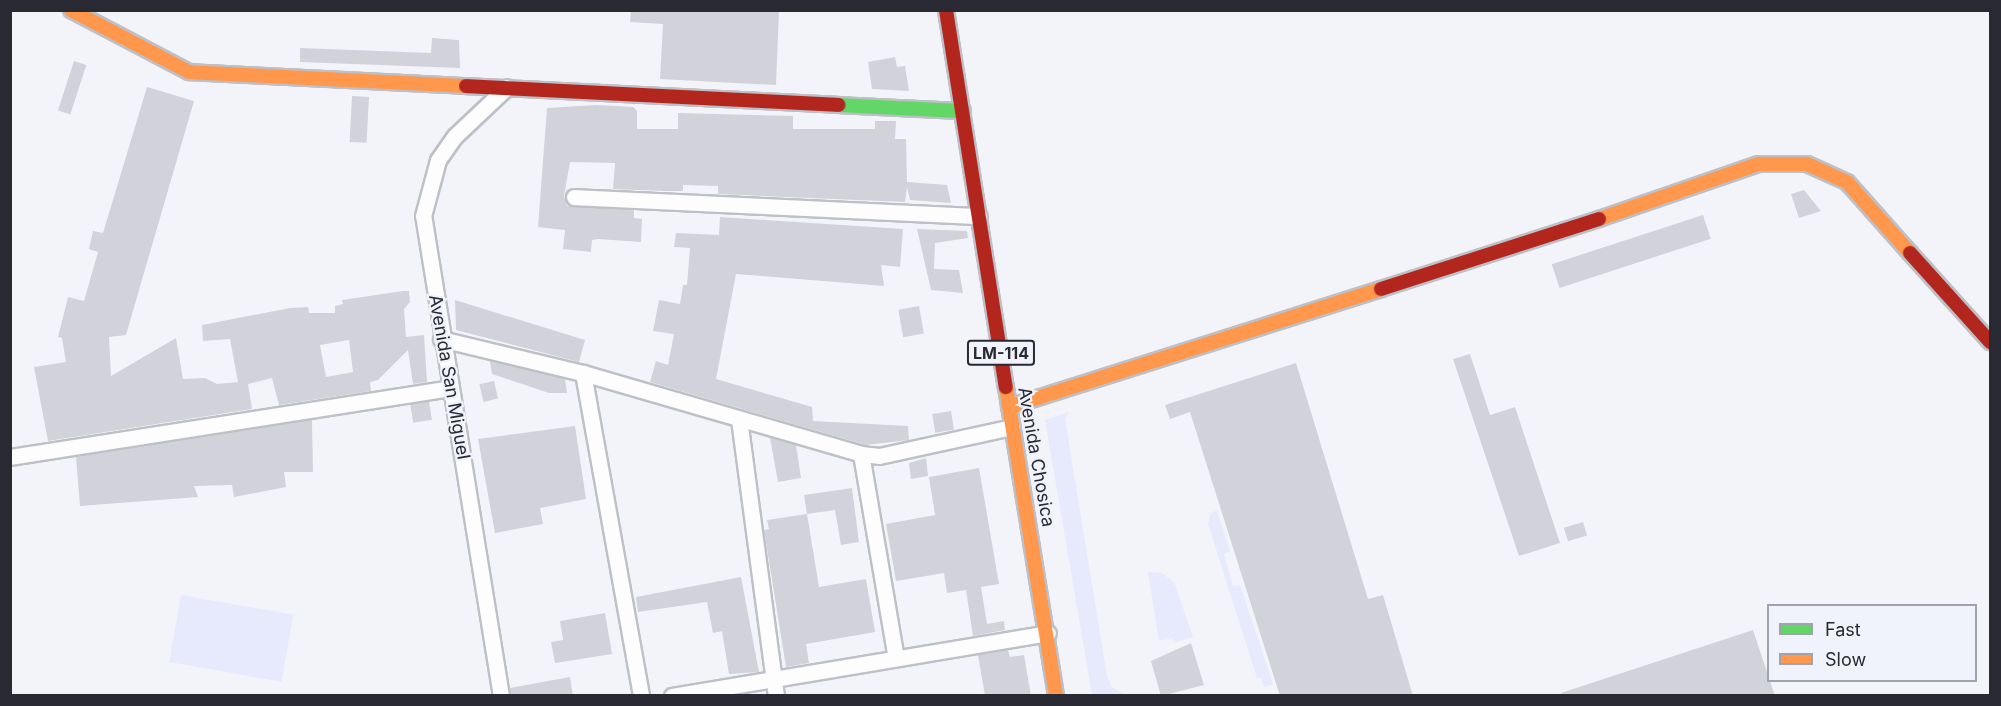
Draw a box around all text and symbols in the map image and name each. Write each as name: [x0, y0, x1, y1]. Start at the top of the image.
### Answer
street label: Avenida San Miguel: [424, 293, 474, 461]
road number: LM-114: [966, 340, 1036, 366]
street label: Avenida Chosica: [1013, 385, 1059, 529]
legend: [1767, 604, 1977, 682]
text: Fast: [1825, 619, 1861, 640]
text: Slow: [1825, 649, 1866, 670]

